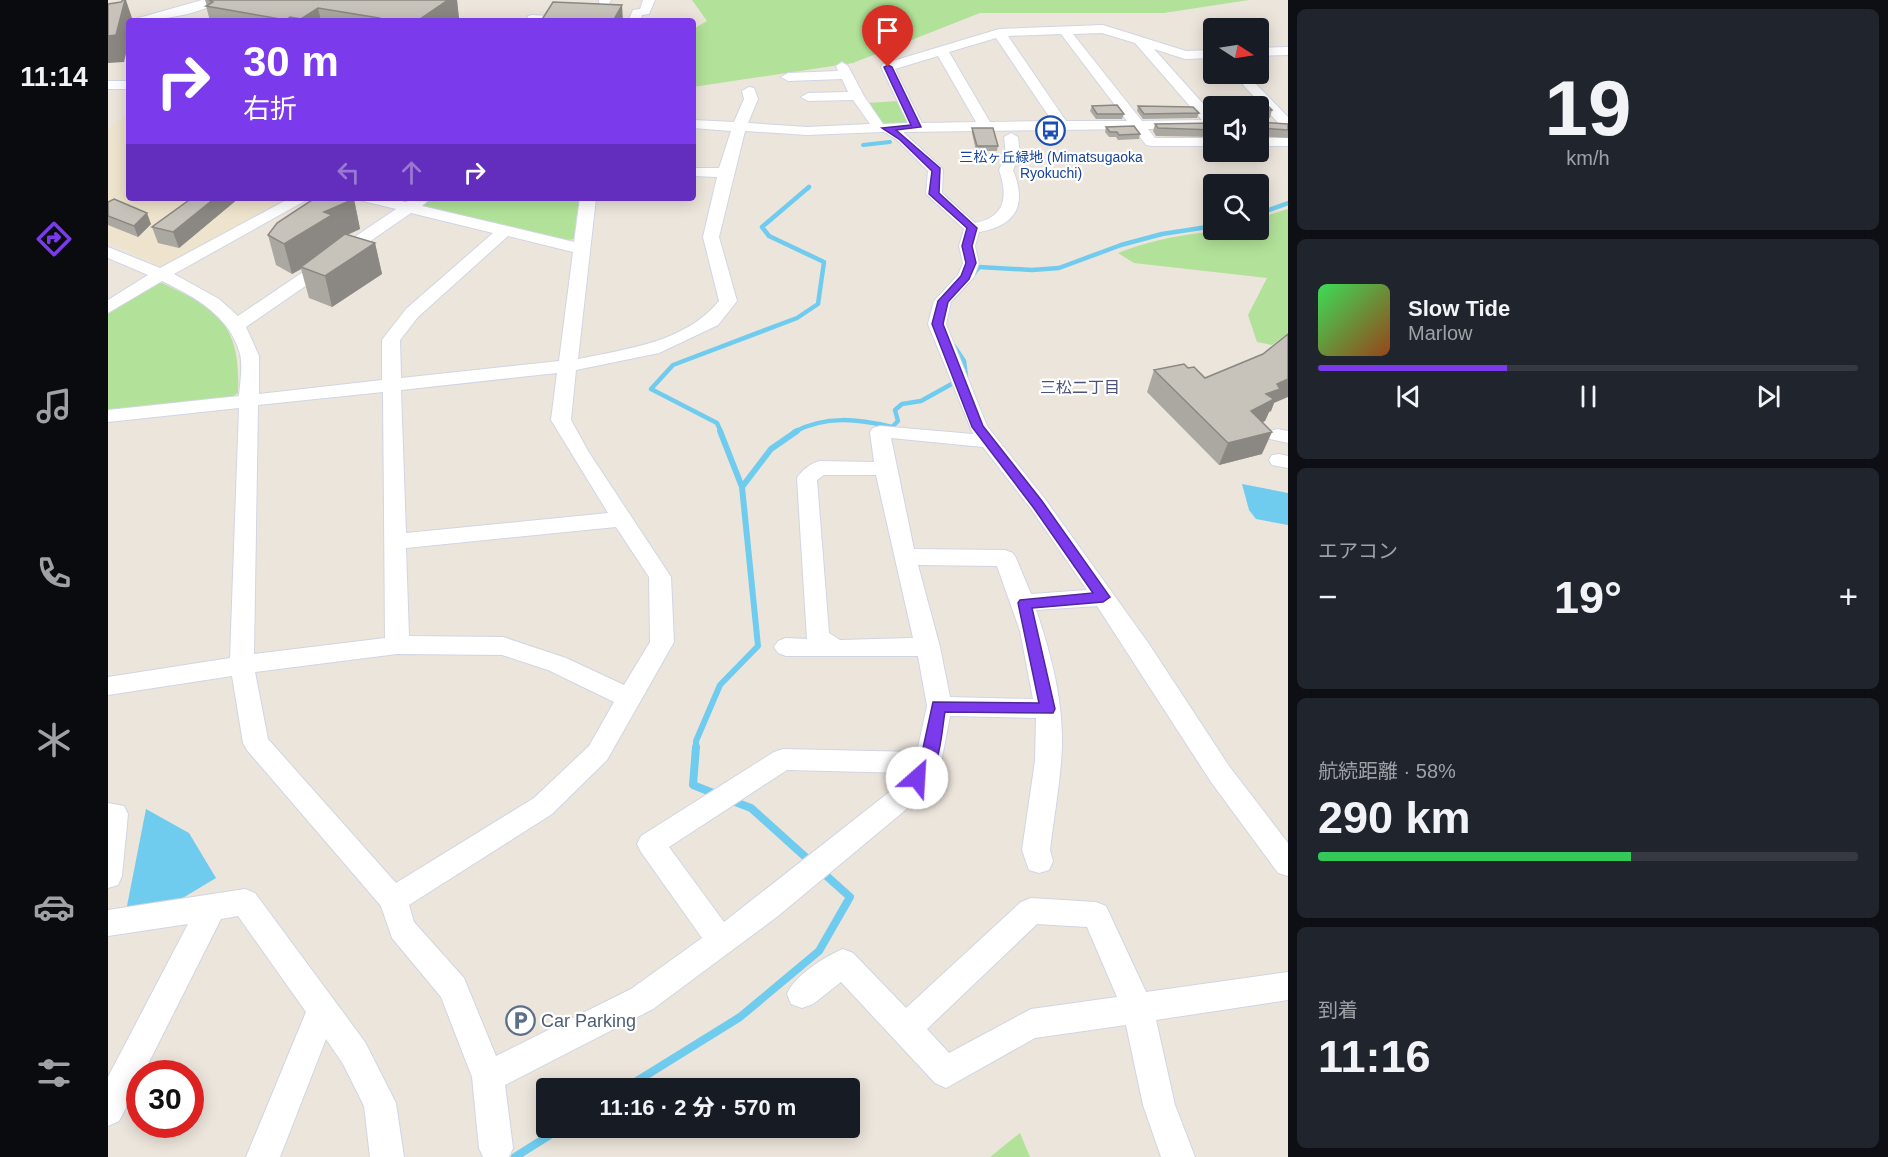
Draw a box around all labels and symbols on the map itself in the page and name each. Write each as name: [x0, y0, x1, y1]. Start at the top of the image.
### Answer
pin: [862, 5, 913, 67]
north arrow: [1203, 18, 1269, 84]
bus stop icon: 三松ヶ丘緑地 (Mimatsugaoka Ryokuchi): [1035, 114, 1067, 146]
place label: 三松ヶ丘緑地 (Mimatsugaoka Ryokuchi): [959, 149, 1143, 181]
district label: 三松二丁目: [1040, 379, 1120, 396]
position arrow: [885, 746, 949, 810]
parking icon: Car Parking: [504, 1005, 536, 1037]
place label: Car Parking: [541, 1011, 636, 1031]
speed limit sign: 30: [126, 1060, 204, 1138]

